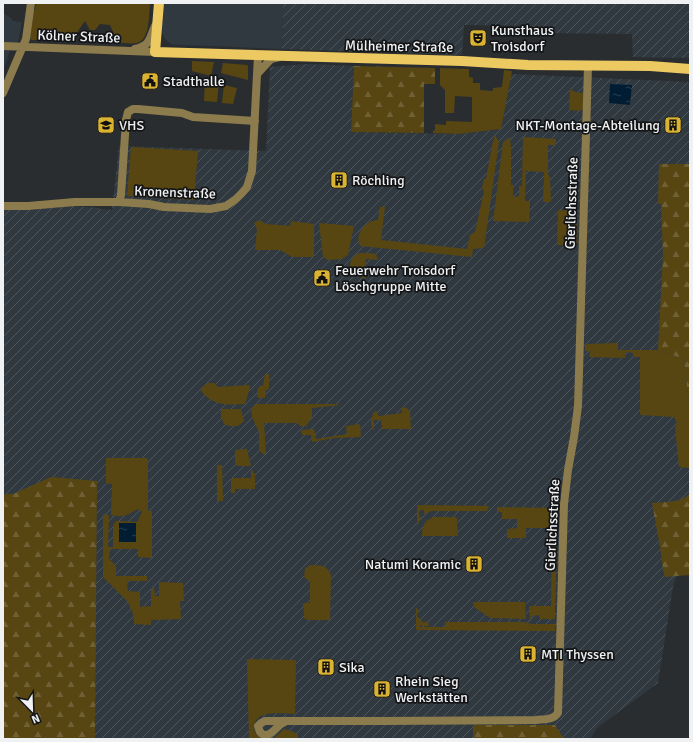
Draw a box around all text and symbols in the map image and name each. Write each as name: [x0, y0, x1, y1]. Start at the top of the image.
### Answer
place label: Kunsthaus Troisdorf: [491, 22, 554, 55]
street label: Kölner Straße: [37, 27, 121, 46]
theatre icon: Kunsthaus Troisdorf: [468, 28, 488, 48]
street label: Mülheimer Straße: [345, 37, 453, 56]
public building icon: Stadthalle: [140, 71, 160, 91]
place label: Stadthalle: [163, 73, 225, 90]
school or university icon: VHS: [96, 115, 116, 135]
building icon: NKT-Montage-Abteilung: [663, 115, 683, 135]
place label: VHS: [119, 117, 144, 134]
place label: NKT-Montage-Abteilung: [515, 117, 660, 134]
street label: Gierlichsstraße: [561, 157, 582, 249]
building icon: Röchling: [329, 170, 349, 190]
place label: Röchling: [352, 172, 405, 189]
street label: Kronenstraße: [134, 183, 216, 202]
place label: Feuerwehr Troisdorf Löschgruppe Mitte: [335, 262, 456, 295]
public building icon: Feuerwehr Troisdorf Löschgruppe Mitte: [312, 268, 332, 288]
street label: Gierlichsstraße: [542, 479, 563, 571]
building icon: Natumi Koramic: [464, 554, 484, 574]
place label: Natumi Koramic: [365, 556, 461, 573]
building icon: MTI Thyssen: [518, 644, 538, 664]
place label: MTI Thyssen: [541, 646, 614, 663]
building icon: Sika: [316, 657, 336, 677]
place label: Sika: [339, 659, 365, 676]
place label: Rhein Sieg Werkstätten: [395, 673, 468, 706]
building icon: Rhein Sieg Werkstätten: [372, 679, 392, 699]
north arrow: [12, 690, 52, 730]
text: N: [30, 711, 42, 726]

